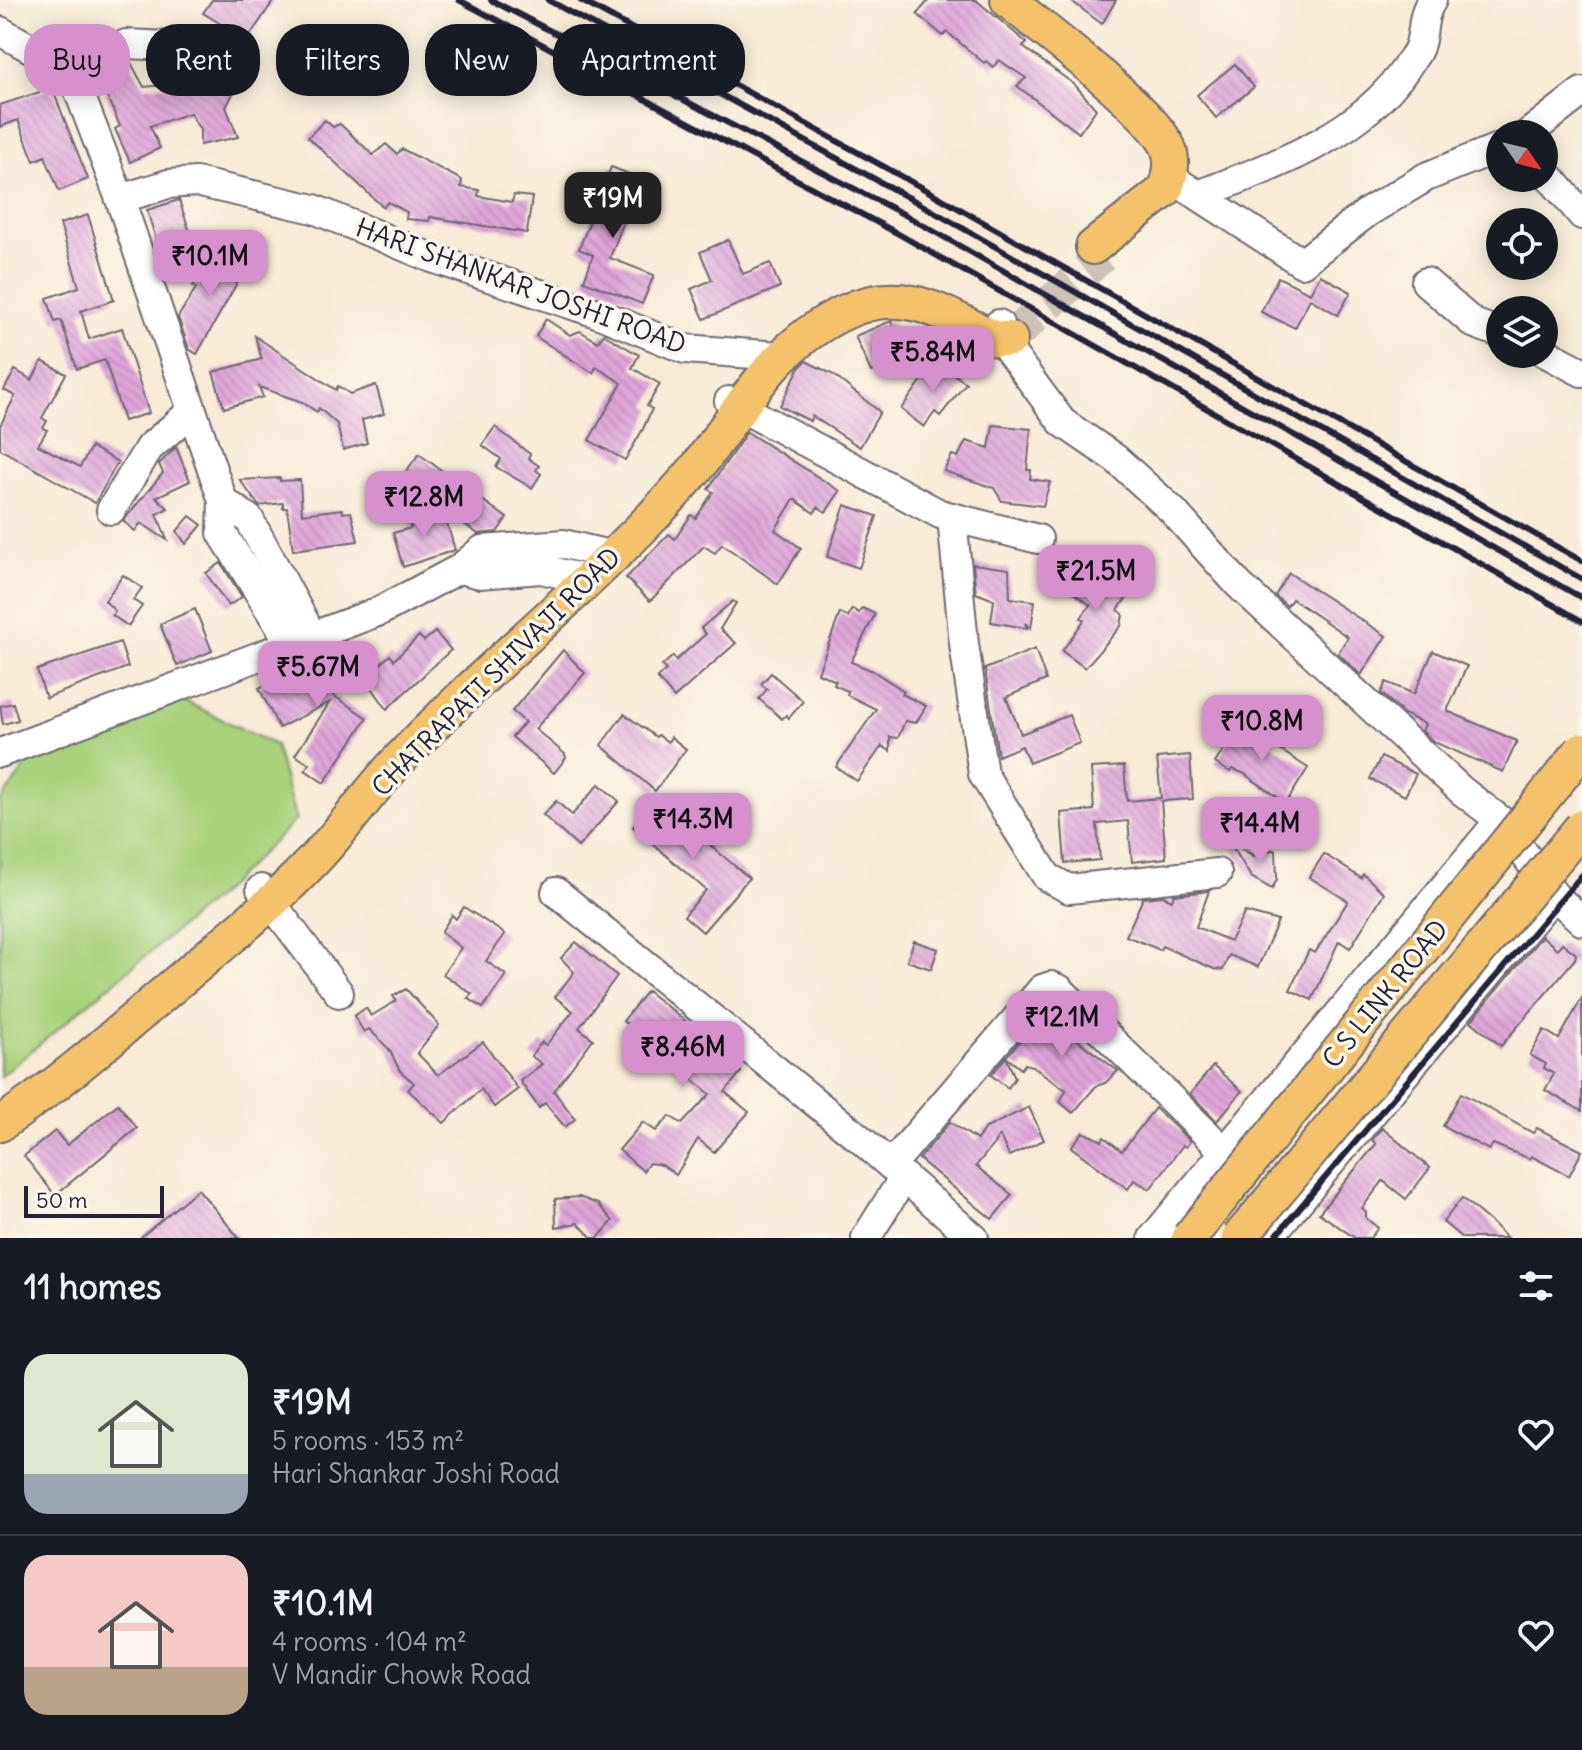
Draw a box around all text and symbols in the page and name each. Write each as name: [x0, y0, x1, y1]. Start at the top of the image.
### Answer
chip: Buy: [24, 24, 130, 96]
chip: Rent: [146, 24, 260, 96]
chip: Filters: [276, 24, 409, 96]
chip: New: [425, 24, 537, 96]
chip: Apartment: [553, 24, 745, 96]
north arrow: [1486, 120, 1558, 192]
map controls: [1486, 120, 1558, 368]
pin: ₹19M: [566, 172, 660, 240]
text: ₹19M: [582, 181, 644, 214]
button: locate: [1486, 208, 1558, 280]
street label: HARI SHANKAR JOSHI ROAD: [352, 210, 691, 361]
pin: ₹10.1M: [145, 230, 275, 298]
text: ₹10.1M: [171, 239, 249, 272]
button: layers: [1486, 296, 1558, 368]
pin: ₹5.84M: [868, 326, 998, 394]
text: ₹5.84M: [890, 335, 976, 368]
pin: ₹12.8M: [359, 471, 489, 539]
text: ₹12.8M: [384, 480, 464, 513]
street label: CHATRAPATI SHIVAJI ROAD: [364, 540, 627, 803]
pin: ₹21.5M: [1031, 545, 1161, 613]
text: ₹21.5M: [1056, 554, 1136, 587]
pin: ₹5.67M: [253, 641, 383, 709]
text: ₹5.67M: [276, 650, 360, 683]
pin: ₹10.8M: [1197, 695, 1327, 763]
text: ₹10.8M: [1220, 704, 1304, 737]
pin: ₹14.3M: [628, 793, 758, 861]
pin: ₹14.4M: [1195, 797, 1325, 865]
text: ₹14.3M: [652, 802, 734, 835]
text: ₹14.4M: [1219, 806, 1301, 839]
street label: C S LINK ROAD: [1315, 913, 1454, 1075]
pin: ₹12.1M: [997, 991, 1127, 1059]
text: ₹12.1M: [1024, 1000, 1100, 1033]
pin: ₹8.46M: [618, 1021, 748, 1089]
text: ₹8.46M: [640, 1030, 726, 1063]
scale bar: [24, 1182, 164, 1218]
text: 50 m: [36, 1186, 88, 1214]
icon: filters: [1514, 1264, 1558, 1308]
text: 11 homes: [24, 1265, 161, 1308]
text: ₹19M: [272, 1380, 352, 1423]
icon: home: [88, 1386, 184, 1482]
icon: heart: [1514, 1412, 1558, 1456]
text: 5 rooms · 153 m²: [272, 1424, 464, 1457]
text: Hari Shankar Joshi Road: [272, 1457, 560, 1490]
text: ₹10.1M: [272, 1581, 374, 1624]
icon: home: [88, 1587, 184, 1683]
icon: heart: [1514, 1613, 1558, 1657]
text: 4 rooms · 104 m²: [272, 1625, 467, 1658]
text: V Mandir Chowk Road: [272, 1658, 531, 1691]

